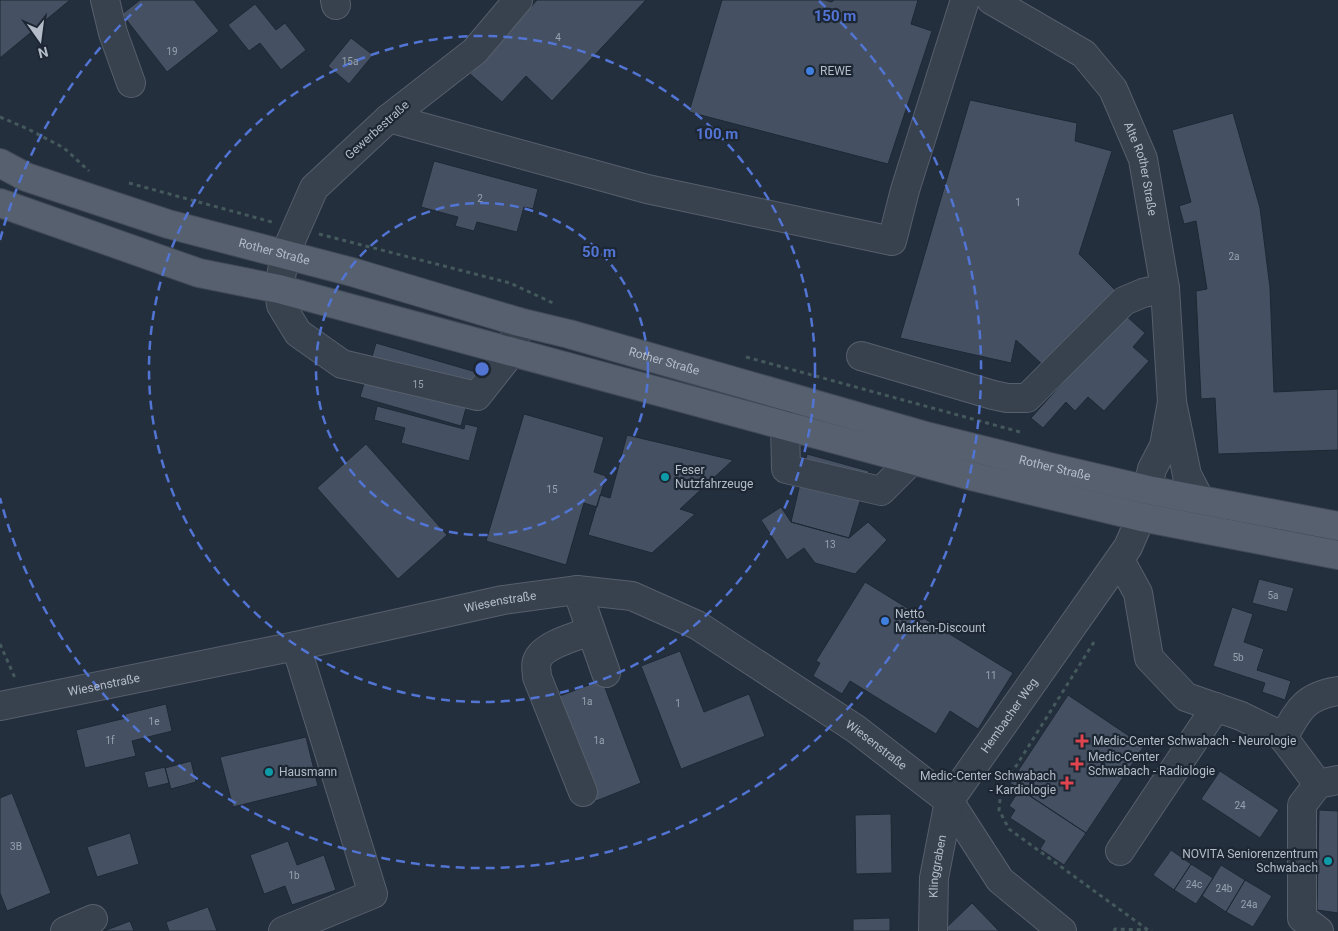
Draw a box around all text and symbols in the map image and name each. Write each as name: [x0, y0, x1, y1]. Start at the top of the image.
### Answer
text: 150 m: [814, 7, 856, 25]
north arrow: [15, 15, 65, 65]
house number: 4: [555, 32, 561, 43]
text: N: [36, 44, 50, 62]
house number: 19: [166, 46, 178, 57]
house number: 15a: [342, 56, 358, 67]
place label: REWE: [820, 64, 852, 78]
marker: REWE: [804, 65, 816, 77]
street label: Gewerbestraße: [342, 98, 412, 162]
street label: Alte Rother Straße: [1121, 120, 1160, 217]
text: 100 m: [696, 125, 738, 143]
house number: 2: [477, 193, 483, 204]
house number: 1: [1015, 197, 1021, 208]
street label: Rother Straße: [237, 236, 312, 268]
text: 50 m: [582, 243, 616, 261]
house number: 2a: [1228, 251, 1240, 262]
street label: Rother Straße: [627, 344, 701, 378]
centre of rings: [473, 360, 491, 378]
house number: 15: [412, 379, 424, 390]
street label: Rother Straße: [1018, 453, 1092, 483]
place label: Feser Nutzfahrzeuge: [675, 463, 753, 491]
marker: Feser Nutzfahrzeuge: [659, 471, 671, 483]
house number: 15: [546, 484, 558, 495]
house number: 13: [824, 539, 836, 550]
street label: Wiesenstraße: [463, 589, 537, 615]
house number: 5a: [1267, 590, 1279, 601]
place label: Netto Marken-Discount: [895, 607, 986, 635]
marker: Netto Marken-Discount: [879, 615, 891, 627]
house number: 5b: [1232, 652, 1244, 663]
house number: 11: [985, 670, 997, 681]
street label: Wiesenstraße: [67, 671, 141, 699]
street label: Hembacher Weg: [978, 675, 1040, 756]
house number: 1a: [581, 696, 593, 707]
house number: 1: [675, 698, 681, 709]
house number: 1e: [149, 716, 159, 727]
street label: Wiesenstraße: [843, 717, 910, 773]
marker: Medic-Center Schwabach - Neurologie: [1075, 734, 1089, 748]
place label: Medic-Center Schwabach - Neurologie: [1093, 734, 1296, 748]
house number: 1f: [105, 735, 115, 746]
house number: 1a: [593, 735, 605, 746]
place label: Medic-Center Schwabach - Radiologie: [1088, 750, 1215, 778]
marker: Medic-Center Schwabach - Radiologie: [1070, 757, 1084, 771]
place label: Hausmann: [279, 765, 337, 779]
marker: Hausmann: [263, 766, 275, 778]
place label: Medic-Center Schwabach - Kardiologie: [920, 769, 1056, 797]
marker: Medic-Center Schwabach - Kardiologie: [1060, 776, 1074, 790]
house number: 24: [1234, 800, 1246, 811]
street label: Klinggraben: [927, 834, 949, 898]
house number: 3B: [10, 841, 22, 852]
place label: NOVITA Seniorenzentrum Schwabach: [1182, 847, 1318, 875]
marker: NOVITA Seniorenzentrum Schwabach: [1322, 855, 1334, 867]
house number: 1b: [288, 870, 300, 881]
house number: 24c: [1186, 879, 1202, 890]
house number: 24b: [1216, 883, 1233, 894]
house number: 24a: [1241, 899, 1257, 910]

